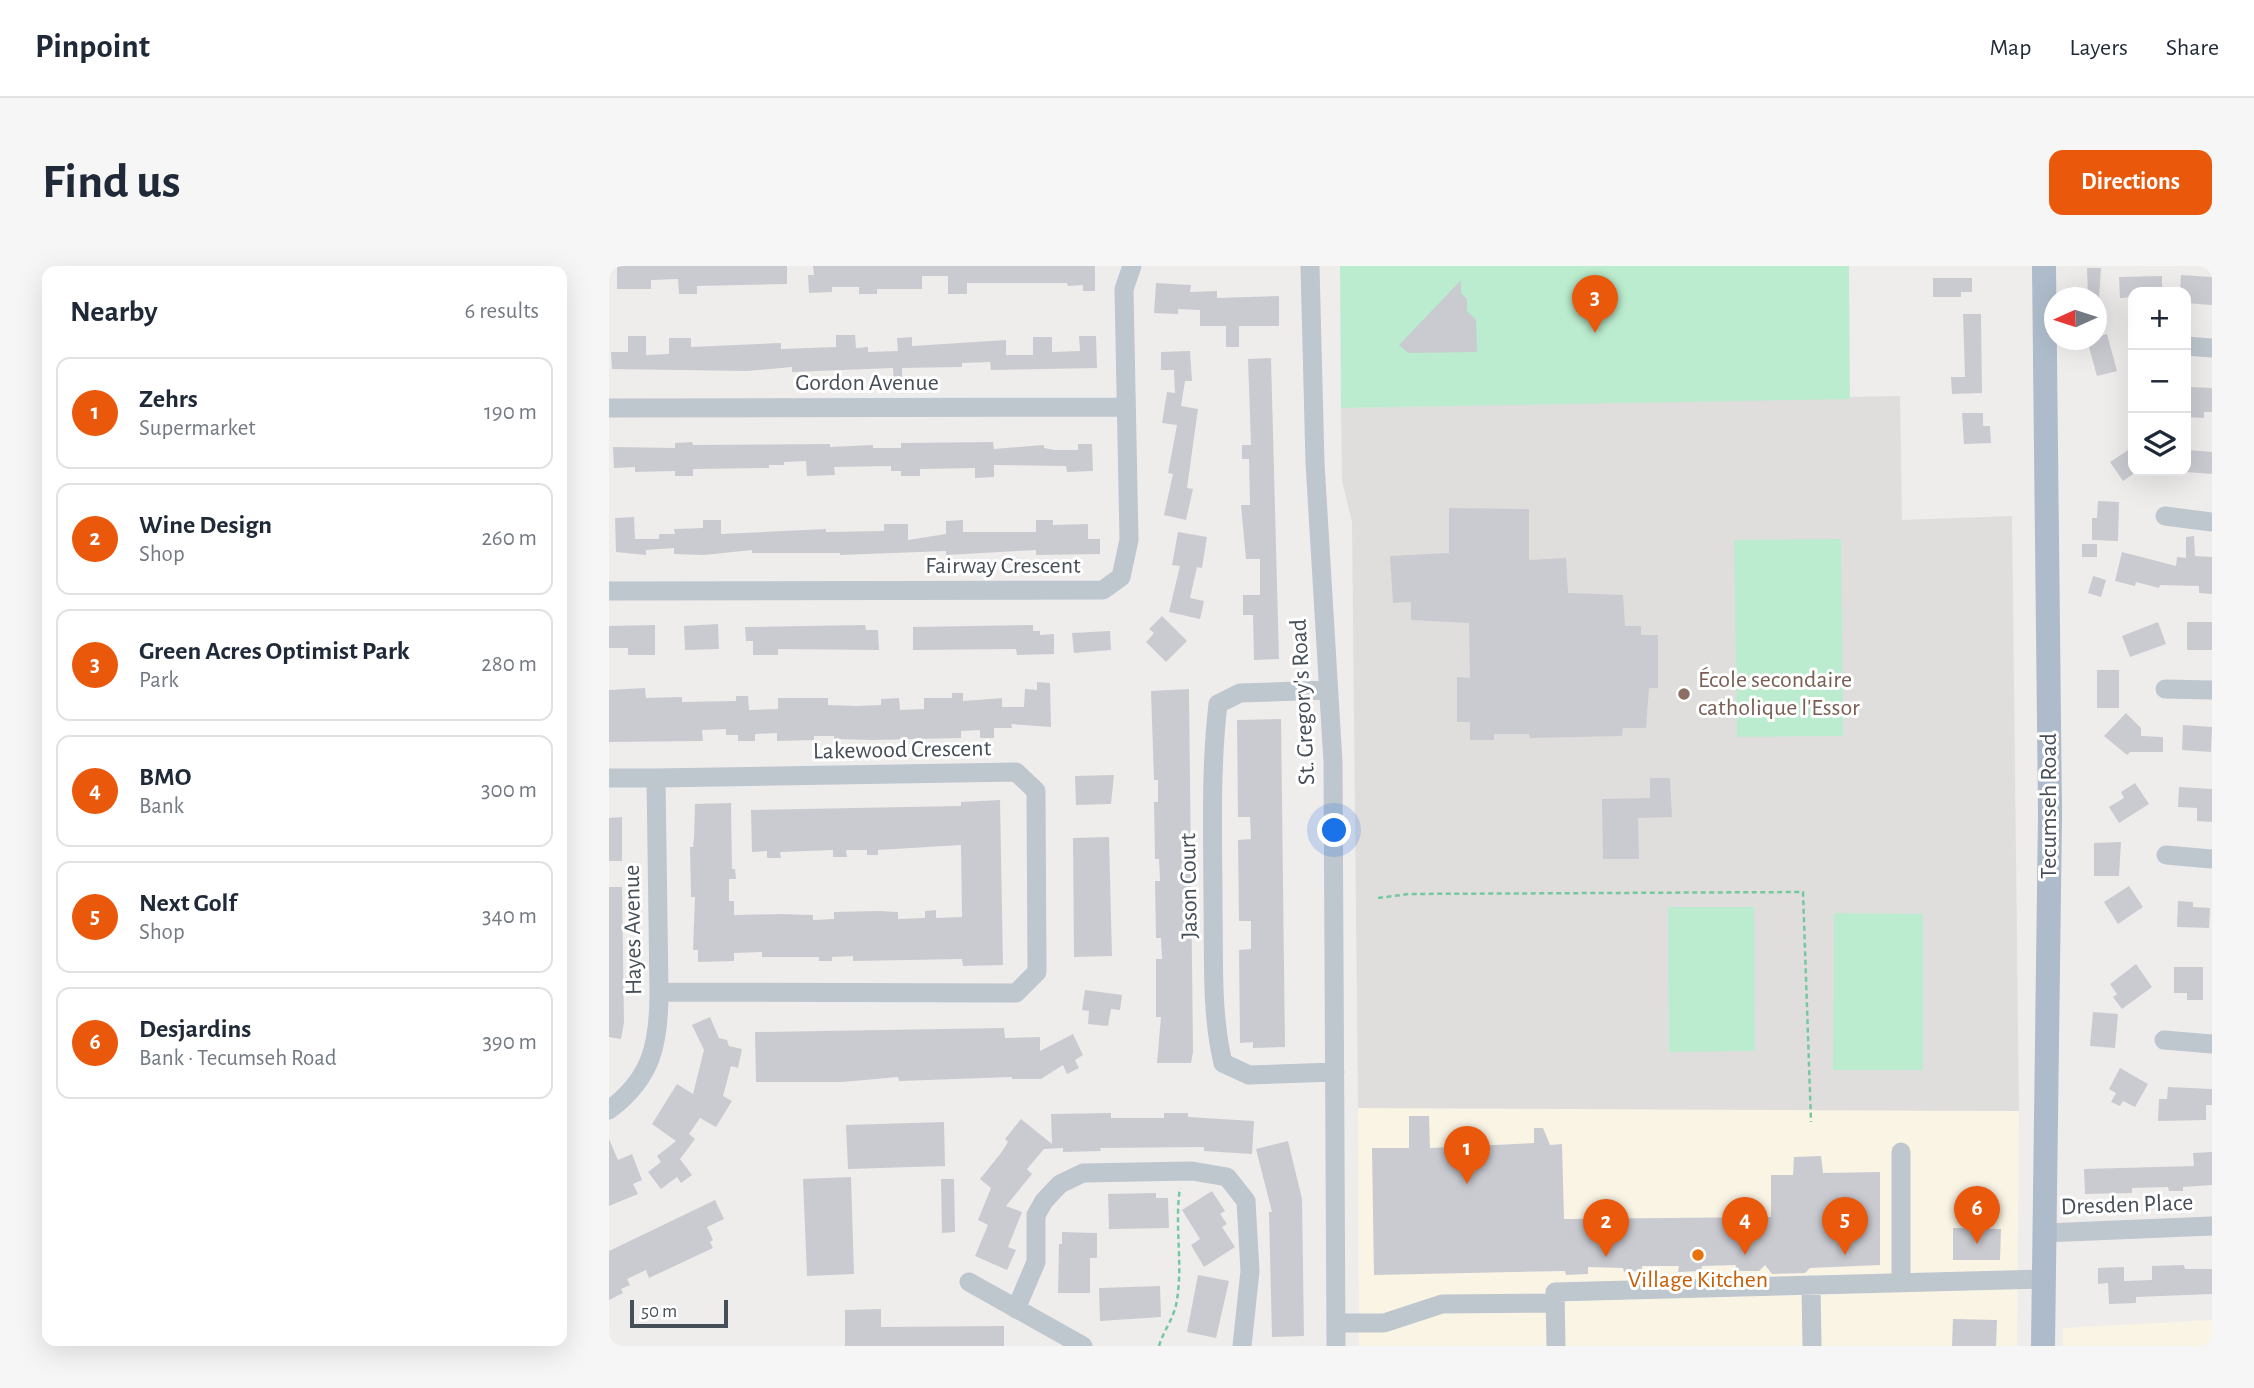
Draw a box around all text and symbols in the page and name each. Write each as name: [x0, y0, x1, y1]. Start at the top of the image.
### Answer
text: Pinpoint: [35, 31, 150, 64]
text: Map: [1989, 36, 2031, 60]
text: Layers: [2069, 36, 2128, 60]
text: Share: [2166, 36, 2219, 60]
button: Directions: [2049, 150, 2212, 215]
text: Find us: [42, 158, 181, 207]
pin: 3: [1572, 275, 1618, 333]
north arrow: [2044, 287, 2107, 350]
map controls: [2128, 287, 2191, 476]
button: +: [2128, 287, 2191, 350]
text: Nearby: [70, 297, 158, 327]
text: 6 results: [465, 300, 539, 323]
button: −: [2128, 350, 2191, 413]
street label: Gordon Avenue: [795, 371, 939, 395]
text: Zehrs: [139, 386, 198, 412]
text: 1: [91, 401, 99, 424]
text: 190 m: [484, 401, 537, 424]
button: layers: [2128, 413, 2191, 476]
text: Supermarket: [139, 417, 256, 440]
text: Wine Design: [139, 512, 272, 538]
text: 2: [90, 527, 100, 550]
text: 260 m: [481, 527, 537, 550]
text: Shop: [139, 543, 185, 566]
street label: Fairway Crescent: [925, 554, 1081, 578]
street label: St. Gregory's Road: [1287, 618, 1319, 786]
text: Green Acres Optimist Park: [139, 638, 410, 664]
text: 3: [90, 653, 100, 676]
text: 280 m: [481, 653, 537, 676]
place label: École secondaire catholique l'Essor: [1698, 666, 1860, 720]
text: Park: [139, 669, 179, 692]
marker: École secondaire catholique l'Essor: [1676, 686, 1692, 702]
street label: Tecumseh Road: [2037, 733, 2061, 879]
street label: Lakewood Crescent: [813, 736, 992, 764]
text: BMO: [139, 764, 192, 790]
text: 4: [89, 779, 101, 802]
text: 300 m: [481, 779, 537, 802]
text: Bank: [139, 795, 184, 818]
your location: [1317, 813, 1351, 847]
street label: Jason Court: [1176, 832, 1202, 939]
street label: Hayes Avenue: [620, 865, 646, 995]
text: Next Golf: [139, 890, 237, 916]
text: 5: [90, 905, 100, 928]
text: 340 m: [482, 905, 537, 928]
text: Shop: [139, 921, 185, 944]
text: Desjardins: [139, 1016, 251, 1042]
text: 6: [89, 1031, 101, 1054]
text: 390 m: [482, 1031, 537, 1054]
text: Bank · Tecumseh Road: [139, 1047, 337, 1070]
pin: 1: [1444, 1126, 1490, 1184]
pin: 6: [1954, 1186, 2000, 1244]
street label: Dresden Place: [2060, 1191, 2194, 1219]
pin: 4: [1722, 1197, 1768, 1255]
pin: 5: [1822, 1197, 1868, 1255]
pin: 2: [1583, 1199, 1629, 1257]
marker: Village Kitchen: [1690, 1247, 1706, 1263]
place label: Village Kitchen: [1628, 1268, 1768, 1292]
scale bar: [630, 1297, 728, 1329]
text: 50 m: [641, 1302, 677, 1321]

